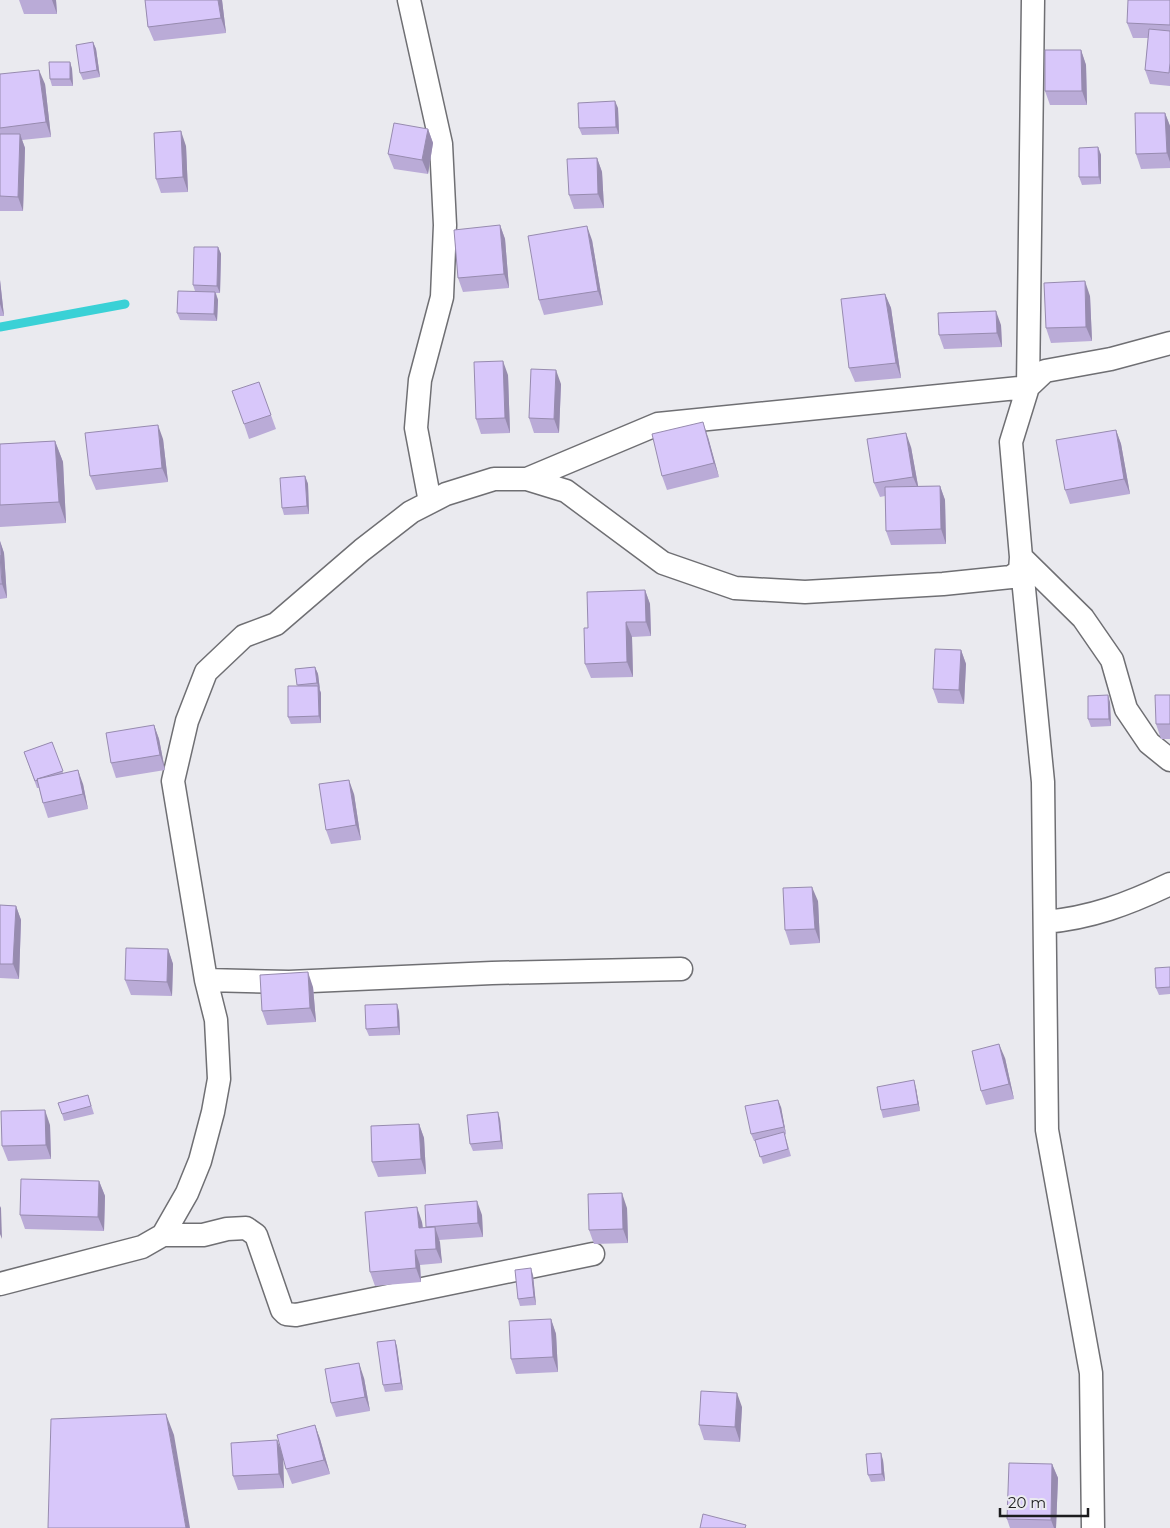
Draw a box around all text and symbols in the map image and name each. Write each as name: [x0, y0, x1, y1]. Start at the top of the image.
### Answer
scale bar: [1000, 1486, 1088, 1518]
text: 20 m: [1008, 1493, 1046, 1512]

